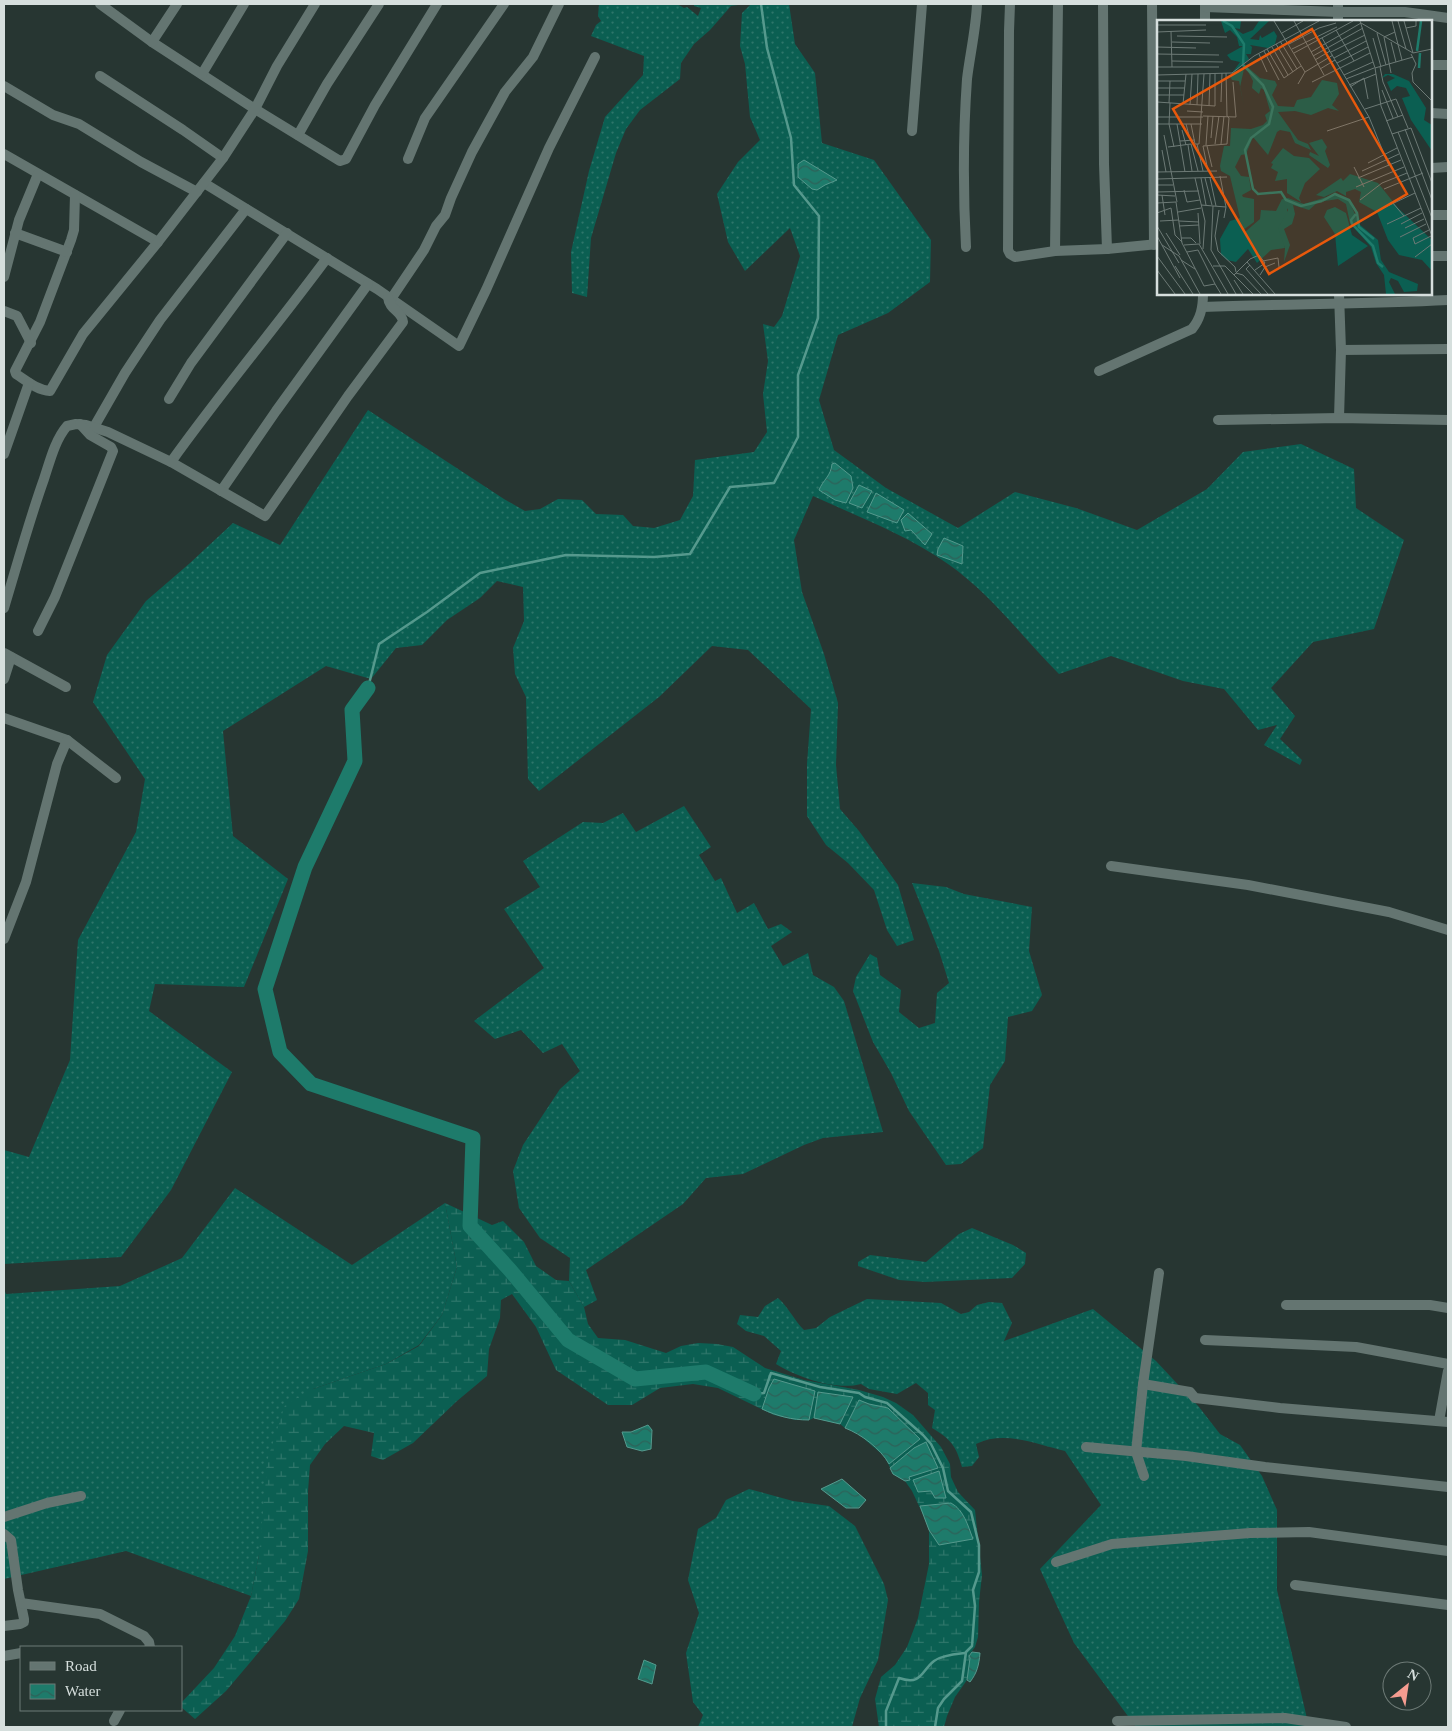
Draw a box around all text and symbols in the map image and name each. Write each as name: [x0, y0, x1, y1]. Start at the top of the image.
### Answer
inset map: [1157, 20, 1432, 295]
legend: [20, 1646, 182, 1711]
text: Road: [65, 1658, 97, 1674]
north arrow: [1382, 1661, 1432, 1711]
text: N: [1405, 1666, 1421, 1684]
text: Water: [65, 1683, 100, 1699]

